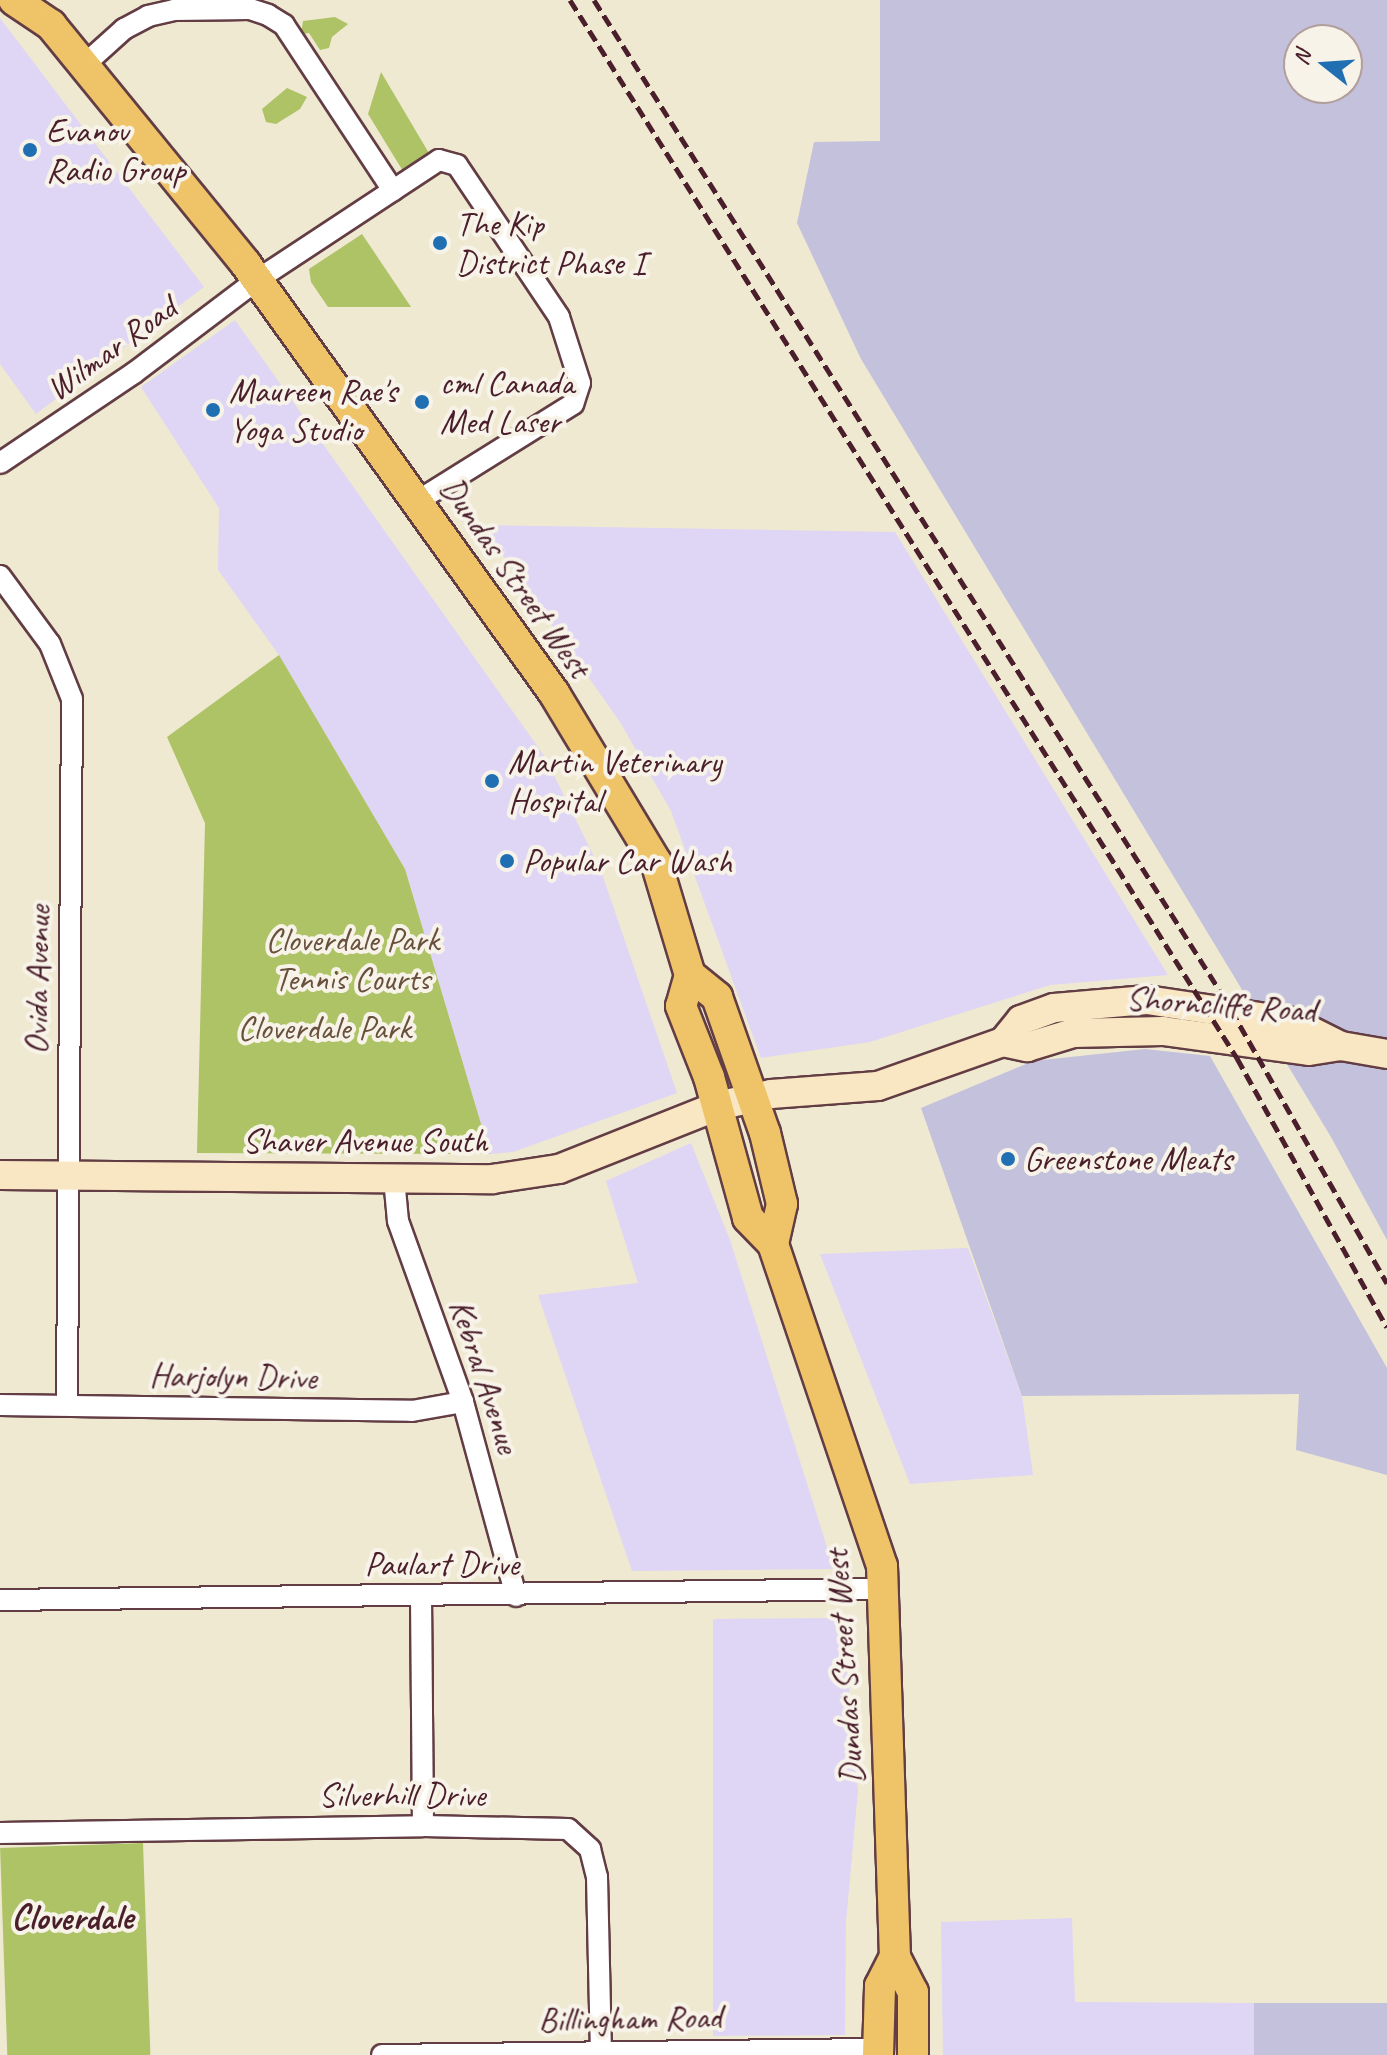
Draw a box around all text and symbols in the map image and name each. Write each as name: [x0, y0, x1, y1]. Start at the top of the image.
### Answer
north arrow: [1283, 24, 1363, 104]
text: N: [1287, 47, 1317, 68]
place label: Evanov Radio Group: [46, 110, 185, 190]
marker: Evanov Radio Group: [21, 141, 39, 159]
place label: The Kip District Phase I: [456, 203, 647, 282]
marker: The Kip District Phase I: [431, 234, 449, 252]
street label: Wilmar Road: [39, 288, 183, 408]
place label: cml Canada Med Laser: [440, 362, 574, 442]
place label: Maureen Rae's Yoga Studio: [229, 370, 398, 450]
marker: cml Canada Med Laser: [411, 391, 433, 413]
marker: Maureen Rae's Yoga Studio: [204, 401, 222, 419]
street label: Dundas Street West: [432, 469, 600, 685]
place label: Martin Veterinary Hospital: [508, 741, 722, 820]
marker: Martin Veterinary Hospital: [483, 772, 501, 790]
place label: Popular Car Wash: [523, 841, 733, 881]
marker: Popular Car Wash: [498, 852, 516, 870]
street label: Ovida Avenue: [15, 905, 59, 1055]
park label: Cloverdale Park Tennis Courts: [265, 919, 439, 998]
street label: Shorncliffe Road: [1125, 977, 1317, 1031]
park label: Cloverdale Park: [237, 1008, 411, 1048]
street label: Shaver Avenue South: [243, 1121, 487, 1161]
place label: Greenstone Meats: [1024, 1139, 1232, 1179]
marker: Greenstone Meats: [999, 1150, 1017, 1168]
street label: Kebral Avenue: [441, 1294, 529, 1458]
street label: Harjolyn Drive: [149, 1354, 317, 1398]
street label: Paulart Drive: [365, 1544, 519, 1584]
street label: Dundas Street West: [815, 1548, 873, 1786]
street label: Silverhill Drive: [319, 1775, 485, 1815]
district label: Cloverdale: [11, 1896, 133, 1940]
street label: Billingham Road: [538, 1996, 722, 2040]

